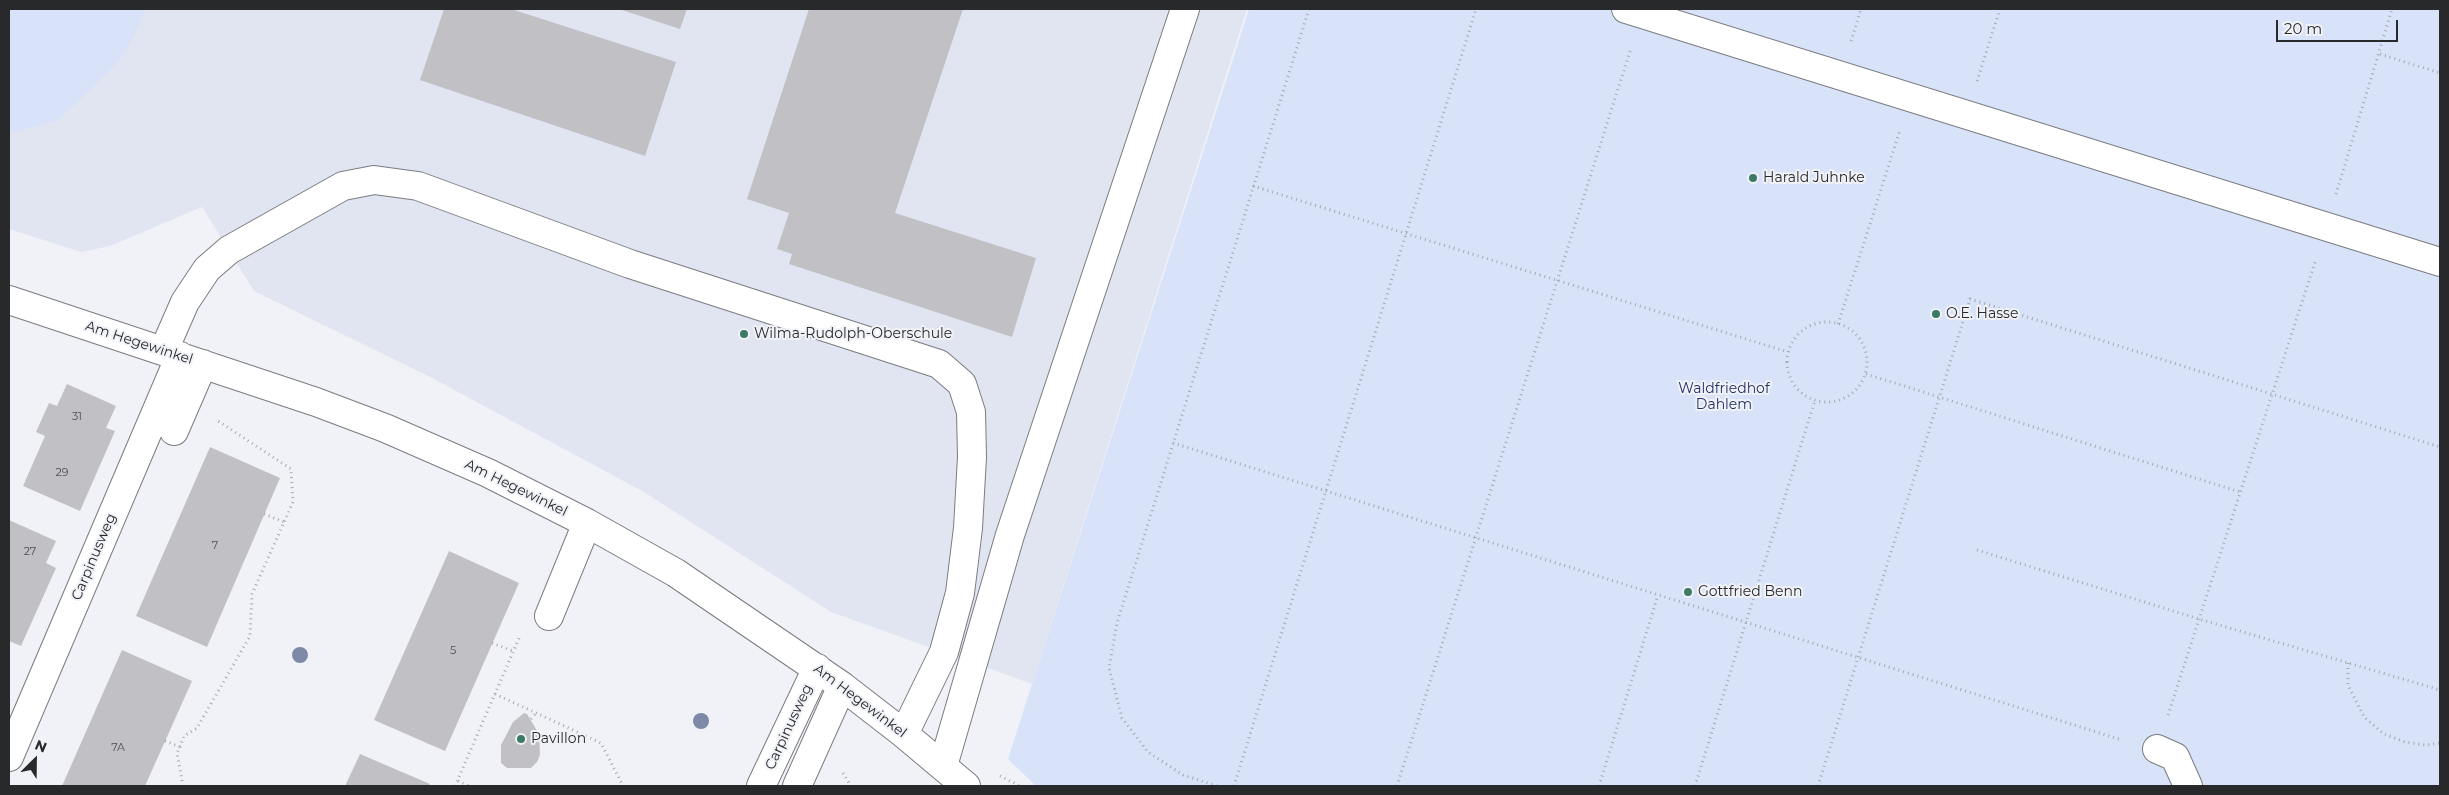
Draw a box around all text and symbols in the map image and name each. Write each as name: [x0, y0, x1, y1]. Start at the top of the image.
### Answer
scale bar: [2279, 10, 2402, 42]
text: 20 m: [2284, 19, 2322, 38]
place label: Harald Juhnke: [1763, 170, 1865, 186]
marker: Harald Juhnke: [1747, 172, 1759, 184]
place label: O.E. Hasse: [1946, 306, 2018, 322]
marker: O.E. Hasse: [1930, 308, 1942, 320]
street label: Am Hegewinkel: [83, 318, 195, 368]
place label: Wilma-Rudolph-Oberschule: [754, 326, 952, 342]
marker: Wilma-Rudolph-Oberschule: [738, 328, 750, 340]
park label: Waldfriedhof Dahlem: [1678, 381, 1770, 414]
house number: 31: [72, 410, 82, 424]
street label: Am Hegewinkel: [462, 456, 570, 520]
house number: 29: [56, 466, 68, 480]
street label: Carpinusweg: [68, 511, 120, 603]
house number: 7: [212, 539, 218, 553]
house number: 27: [24, 545, 36, 559]
place label: Gottfried Benn: [1698, 584, 1802, 600]
marker: Gottfried Benn: [1682, 586, 1694, 598]
house number: 5: [450, 644, 456, 658]
street label: Am Hegewinkel: [810, 661, 910, 741]
street label: Carpinusweg: [762, 682, 816, 772]
place label: Pavillon: [531, 731, 586, 747]
marker: Pavillon: [515, 733, 527, 745]
north arrow: [10, 735, 60, 785]
text: N: [32, 736, 50, 757]
house number: 7A: [111, 741, 125, 755]

